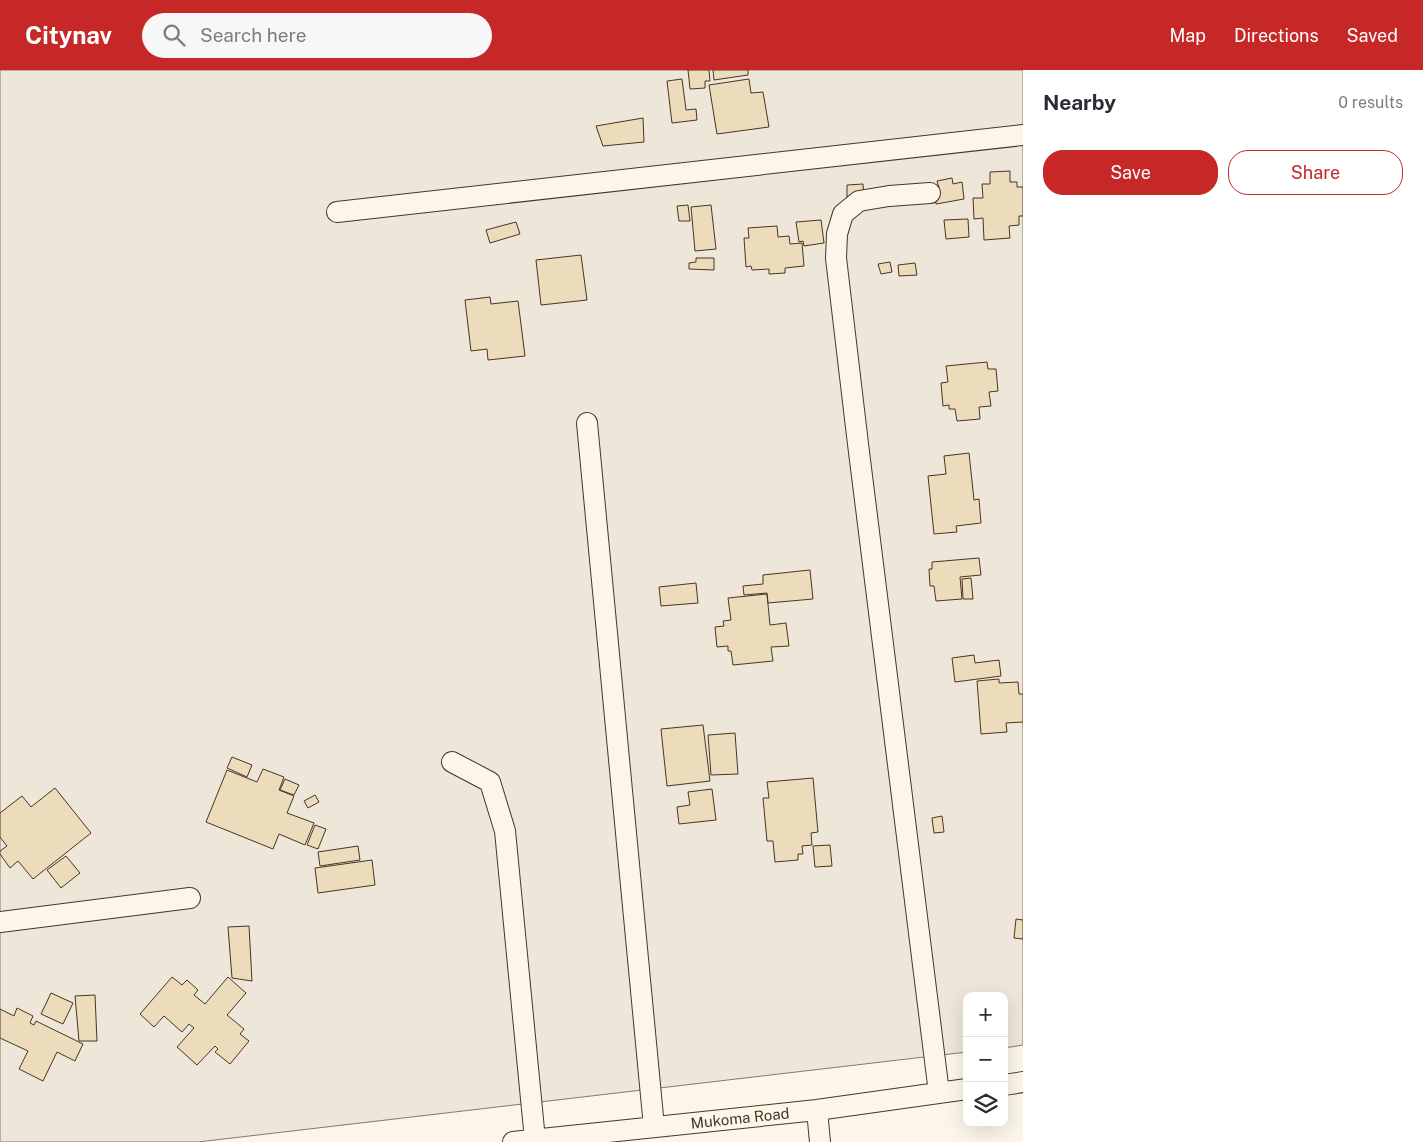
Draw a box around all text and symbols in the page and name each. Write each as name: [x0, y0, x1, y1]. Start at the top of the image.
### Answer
search box: [142, 13, 492, 58]
text: Citynav: [25, 21, 112, 49]
icon: search: [160, 21, 188, 49]
text: Search here: [200, 24, 307, 46]
text: Map: [1169, 25, 1206, 46]
text: Directions: [1234, 25, 1319, 46]
text: Saved: [1347, 25, 1398, 46]
text: Nearby: [1043, 90, 1116, 115]
text: 0 results: [1338, 93, 1403, 112]
button: Save: [1043, 150, 1218, 195]
button: Share: [1228, 150, 1403, 195]
map controls: [963, 992, 1008, 1127]
button: +: [963, 992, 1008, 1037]
button: −: [963, 1037, 1008, 1082]
button: layers: [963, 1082, 1008, 1127]
street label: Mukoma Road: [690, 1104, 790, 1132]

